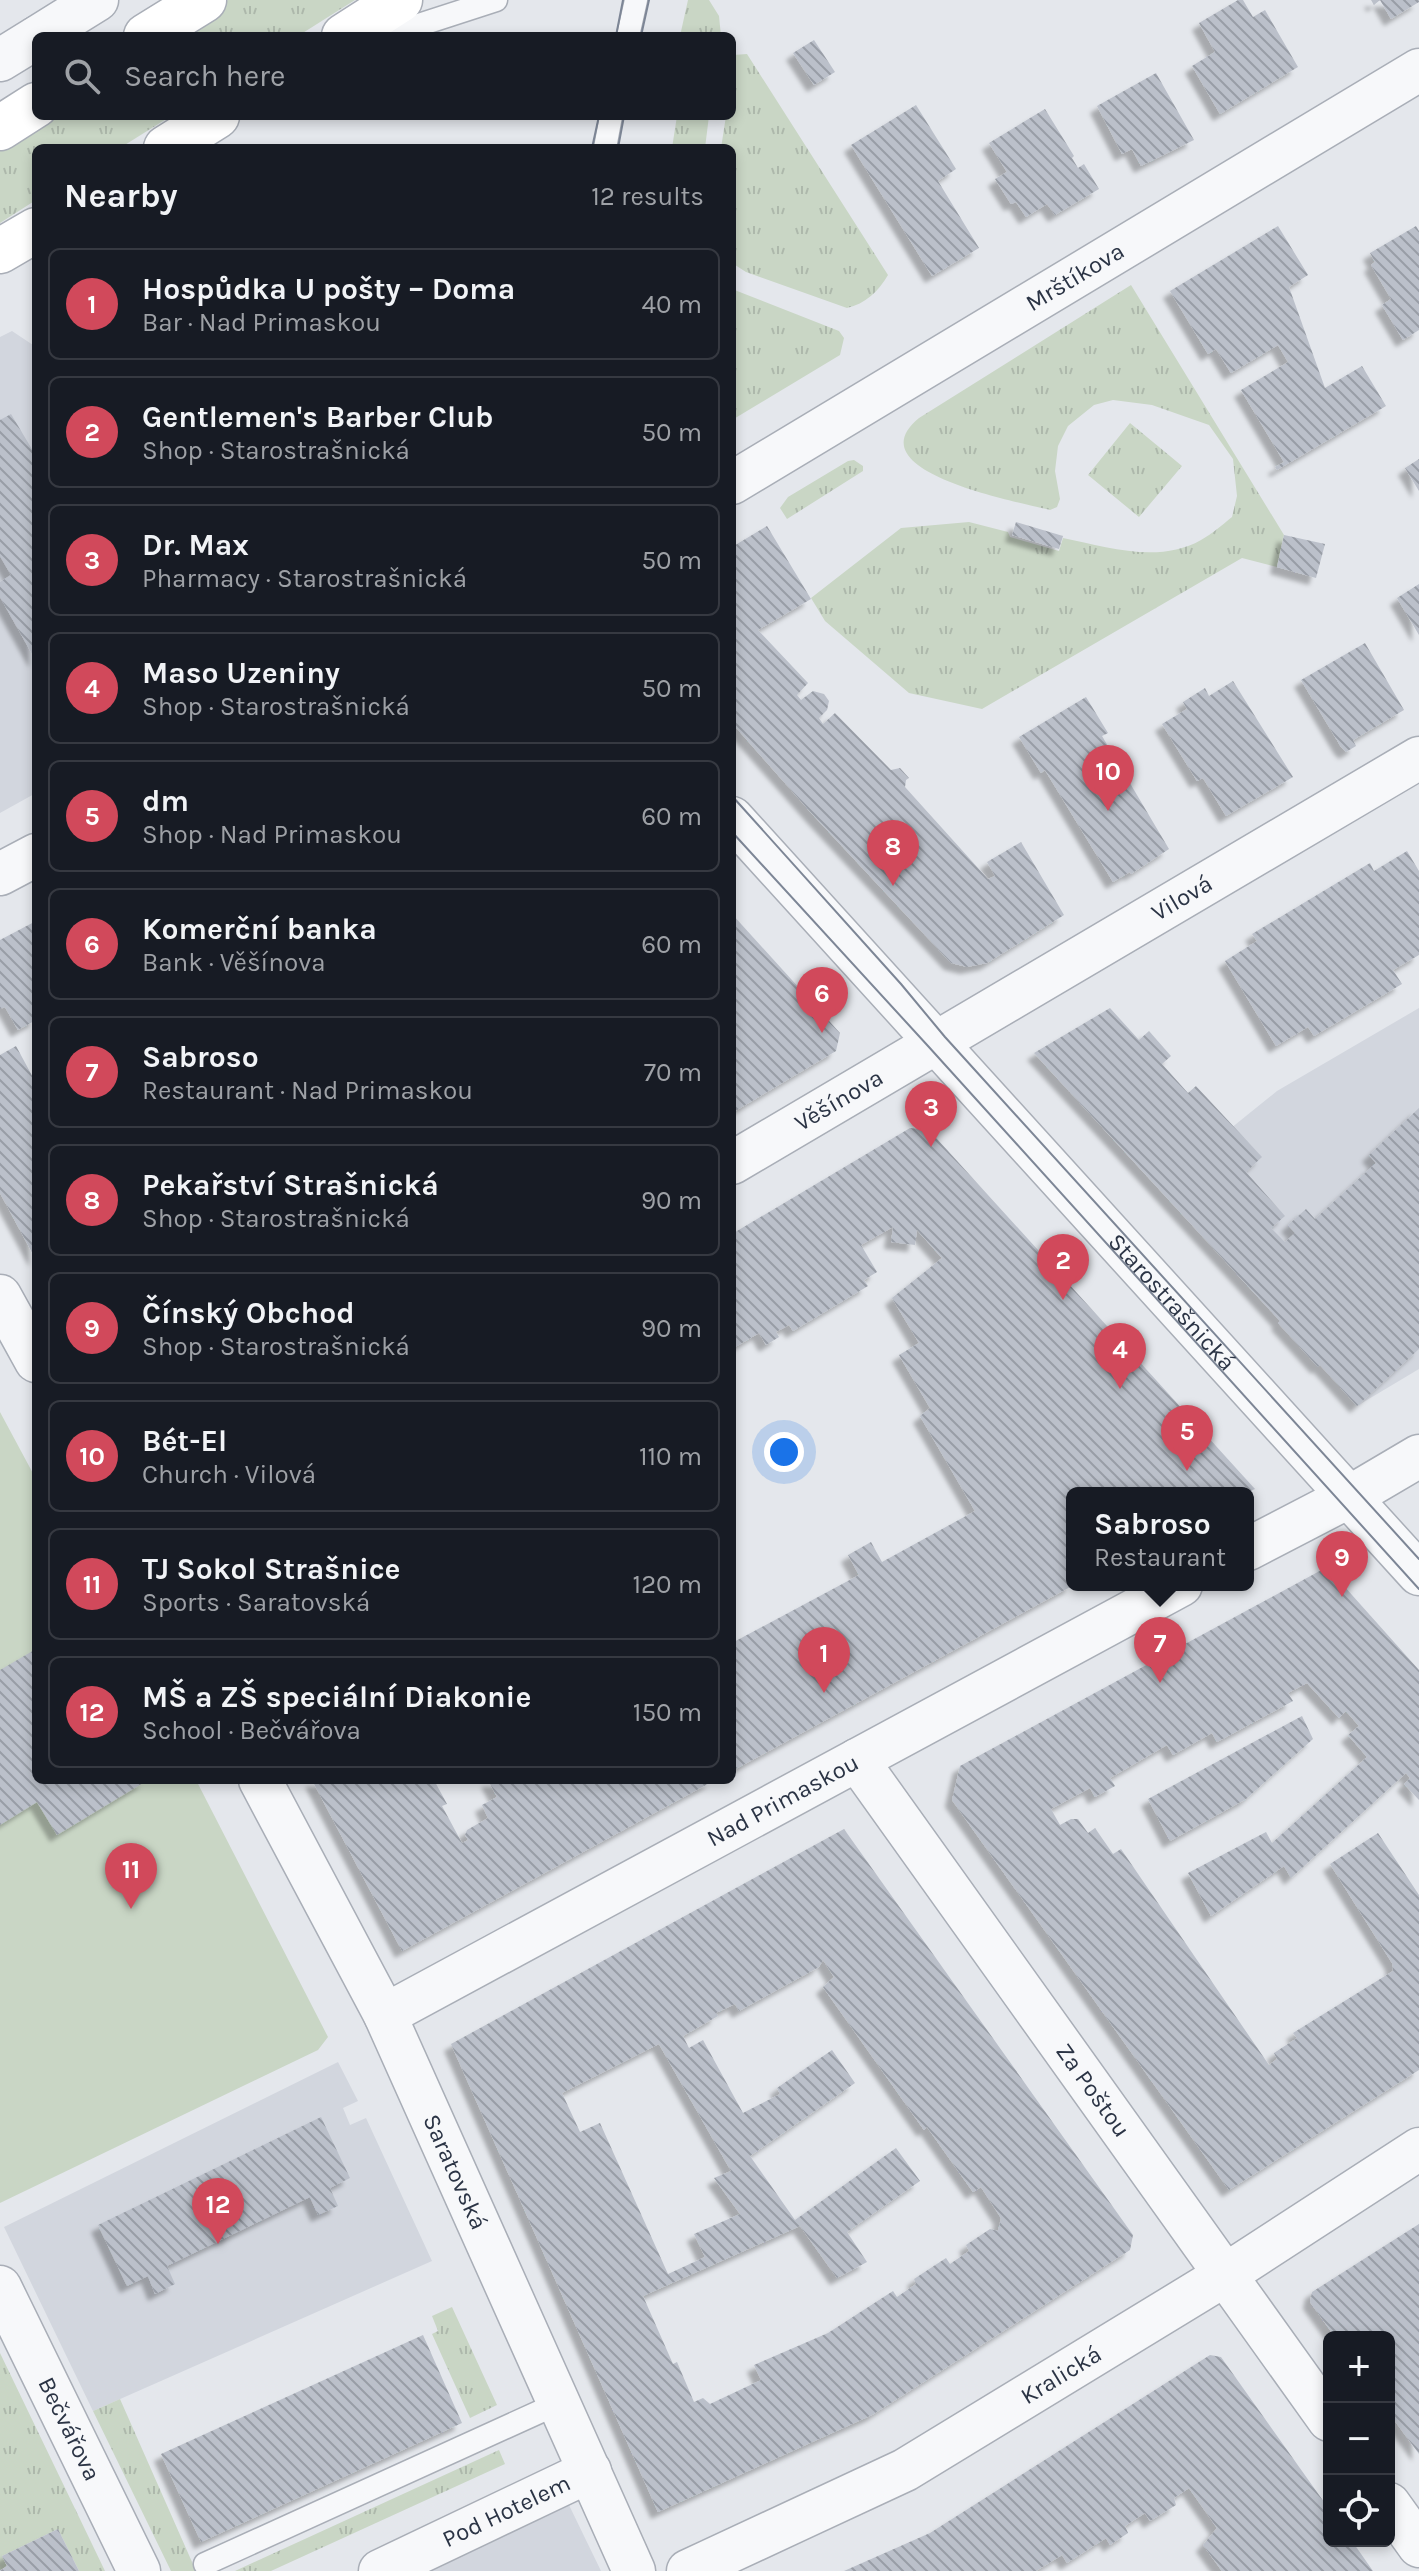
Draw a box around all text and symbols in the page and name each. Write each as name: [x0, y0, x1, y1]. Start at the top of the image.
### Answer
search box: [32, 32, 736, 120]
icon: search: [60, 54, 104, 98]
text: Search here: [124, 58, 285, 94]
text: Nearby: [64, 176, 178, 216]
text: 12 results: [591, 181, 704, 212]
street label: Mrštíkova: [1021, 237, 1129, 317]
text: Hospůdka U pošty – Doma: [142, 271, 515, 307]
text: 1: [87, 289, 97, 320]
text: 40 m: [642, 289, 702, 320]
text: Bar · Nad Primaskou: [142, 307, 381, 338]
text: Gentlemen's Barber Club: [142, 399, 493, 435]
text: 2: [84, 417, 100, 448]
text: 50 m: [641, 417, 702, 448]
text: Shop · Starostrašnická: [142, 435, 410, 466]
text: Dr. Max: [142, 527, 249, 563]
text: 3: [84, 545, 100, 576]
text: 50 m: [641, 545, 702, 576]
text: Pharmacy · Starostrašnická: [142, 563, 467, 594]
text: Maso Uzeniny: [142, 655, 340, 691]
text: 4: [84, 673, 100, 704]
text: 50 m: [641, 673, 702, 704]
text: Shop · Starostrašnická: [142, 691, 410, 722]
pin: 10: [1082, 745, 1134, 811]
text: dm: [142, 783, 189, 819]
text: 5: [84, 801, 100, 832]
text: 60 m: [641, 801, 702, 832]
text: Shop · Nad Primaskou: [142, 819, 402, 850]
pin: 8: [867, 820, 919, 886]
street label: Vilová: [1146, 869, 1217, 927]
text: Komerční banka: [142, 911, 377, 947]
text: 6: [84, 929, 100, 960]
text: 60 m: [641, 929, 702, 960]
text: Bank · Věšínova: [142, 947, 326, 978]
pin: 6: [796, 967, 848, 1033]
text: Sabroso: [142, 1039, 259, 1075]
text: 7: [86, 1057, 98, 1088]
text: 70 m: [644, 1057, 702, 1088]
street label: Věšínova: [790, 1063, 888, 1137]
text: Restaurant · Nad Primaskou: [142, 1075, 473, 1106]
pin: 3: [905, 1081, 957, 1147]
text: Pekařství Strašnická: [142, 1167, 439, 1203]
text: 8: [84, 1185, 100, 1216]
text: 90 m: [641, 1185, 702, 1216]
text: Shop · Starostrašnická: [142, 1203, 410, 1234]
street label: Starostrašnická: [1102, 1228, 1241, 1376]
pin: 2: [1037, 1234, 1089, 1300]
text: Čínský Obchod: [142, 1295, 355, 1331]
text: 9: [84, 1313, 100, 1344]
text: 90 m: [641, 1313, 702, 1344]
pin: 4: [1094, 1323, 1146, 1389]
text: Shop · Starostrašnická: [142, 1331, 410, 1362]
pin: 5: [1161, 1405, 1213, 1471]
text: Bét-El: [142, 1423, 227, 1459]
your location: [764, 1432, 804, 1472]
text: 10: [79, 1441, 105, 1472]
text: 110 m: [639, 1441, 702, 1472]
text: Church · Vilová: [142, 1459, 316, 1490]
popup: [1066, 1487, 1254, 1591]
text: Sabroso: [1094, 1506, 1211, 1542]
pin: 9: [1316, 1531, 1368, 1597]
text: Restaurant: [1094, 1542, 1226, 1573]
text: TJ Sokol Strašnice: [142, 1551, 401, 1587]
text: 11: [83, 1569, 101, 1600]
text: 120 m: [632, 1569, 702, 1600]
text: Sports · Saratovská: [142, 1587, 370, 1618]
pin: 7: [1134, 1617, 1186, 1683]
pin: 1: [798, 1627, 850, 1693]
text: MŠ a ZŠ speciální Diakonie: [142, 1679, 531, 1715]
text: 12: [80, 1697, 105, 1728]
text: 150 m: [633, 1697, 702, 1728]
text: School · Bečvářova: [142, 1715, 361, 1746]
street label: Nad Primaskou: [702, 1748, 863, 1852]
pin: 11: [105, 1843, 157, 1909]
street label: Za Poštou: [1050, 2038, 1136, 2143]
street label: Saratovská: [417, 2110, 493, 2234]
pin: 12: [192, 2178, 244, 2244]
map controls: [1323, 2331, 1395, 2547]
button: +: [1323, 2331, 1395, 2403]
street label: Kralická: [1015, 2340, 1106, 2410]
street label: Bečvářova: [32, 2372, 107, 2485]
button: −: [1323, 2403, 1395, 2475]
street label: Pod Hotelem: [438, 2468, 575, 2553]
button: locate: [1323, 2475, 1395, 2547]

